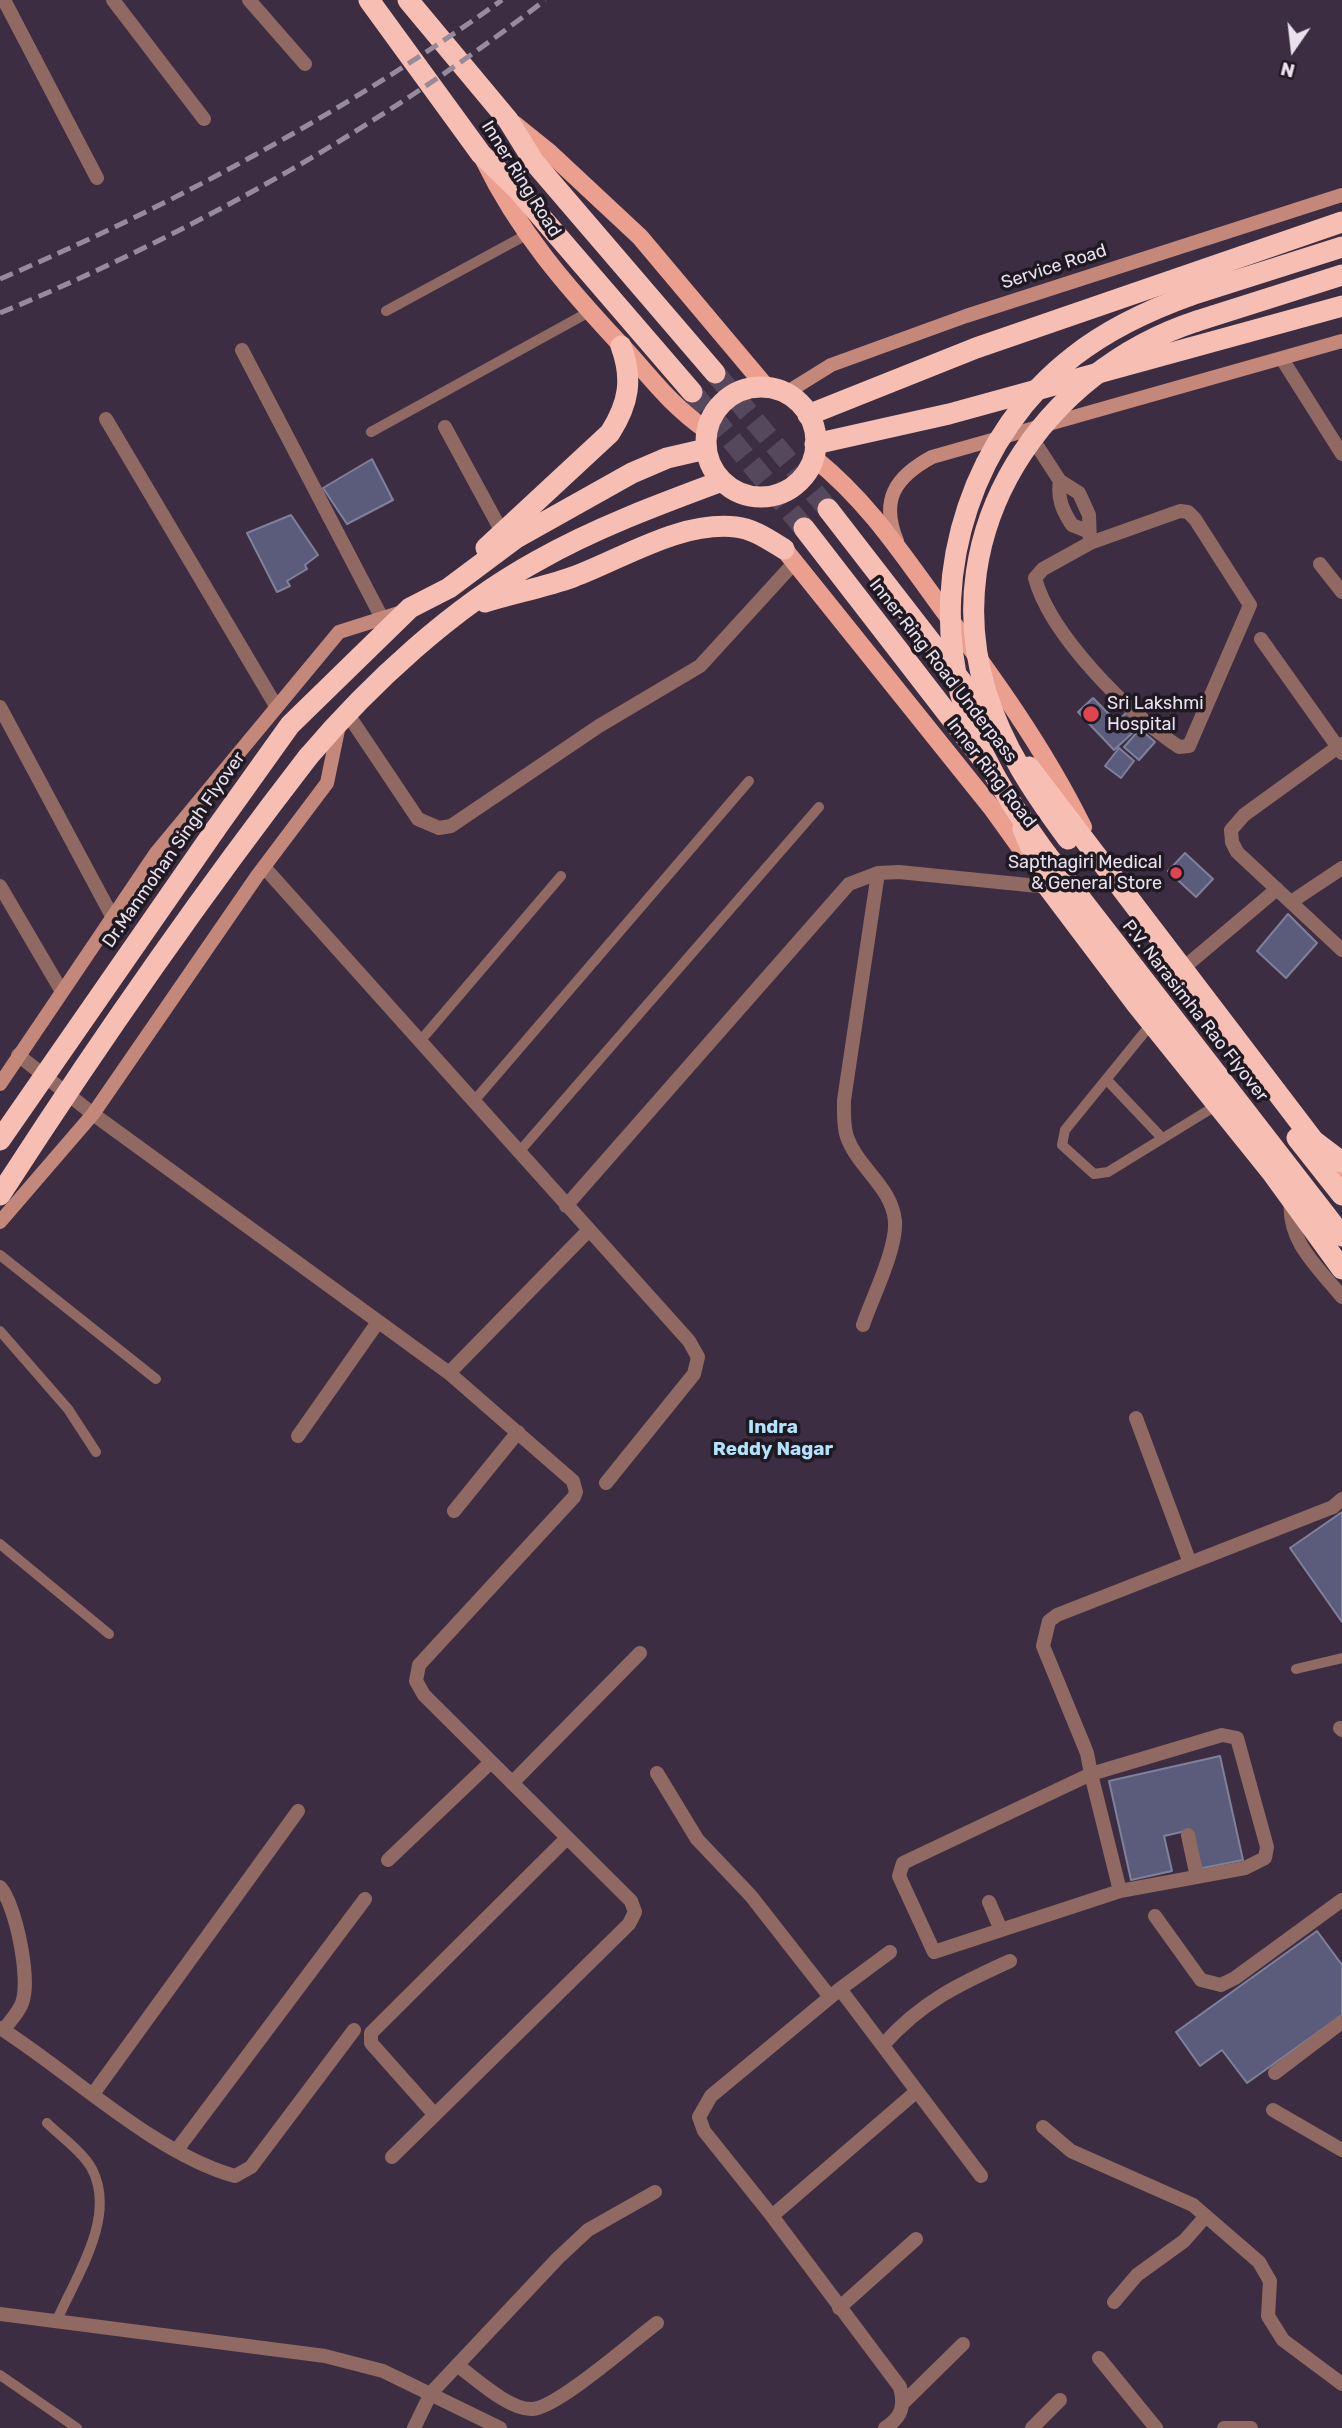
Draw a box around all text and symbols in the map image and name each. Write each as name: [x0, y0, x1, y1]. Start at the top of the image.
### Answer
north arrow: [1258, 14, 1328, 84]
text: N: [1278, 57, 1297, 83]
street label: Inner Ring Road: [477, 117, 565, 241]
street label: Service Road: [999, 240, 1109, 294]
street label: Inner Ring Road Underpass: [864, 575, 1022, 767]
place label: Sri Lakshmi Hospital: [1107, 693, 1203, 736]
marker: Sri Lakshmi Hospital: [1081, 704, 1101, 724]
street label: Inner Ring Road: [942, 714, 1040, 832]
street label: Dr.Manmohan Singh Flyover: [98, 748, 250, 952]
place label: Sapthagiri Medical & General Store: [1008, 852, 1162, 894]
marker: Sapthagiri Medical & General Store: [1168, 865, 1184, 881]
street label: P.V. Narasimha Rao Flyover: [1117, 916, 1273, 1106]
district label: Indra Reddy Nagar: [713, 1417, 833, 1461]

